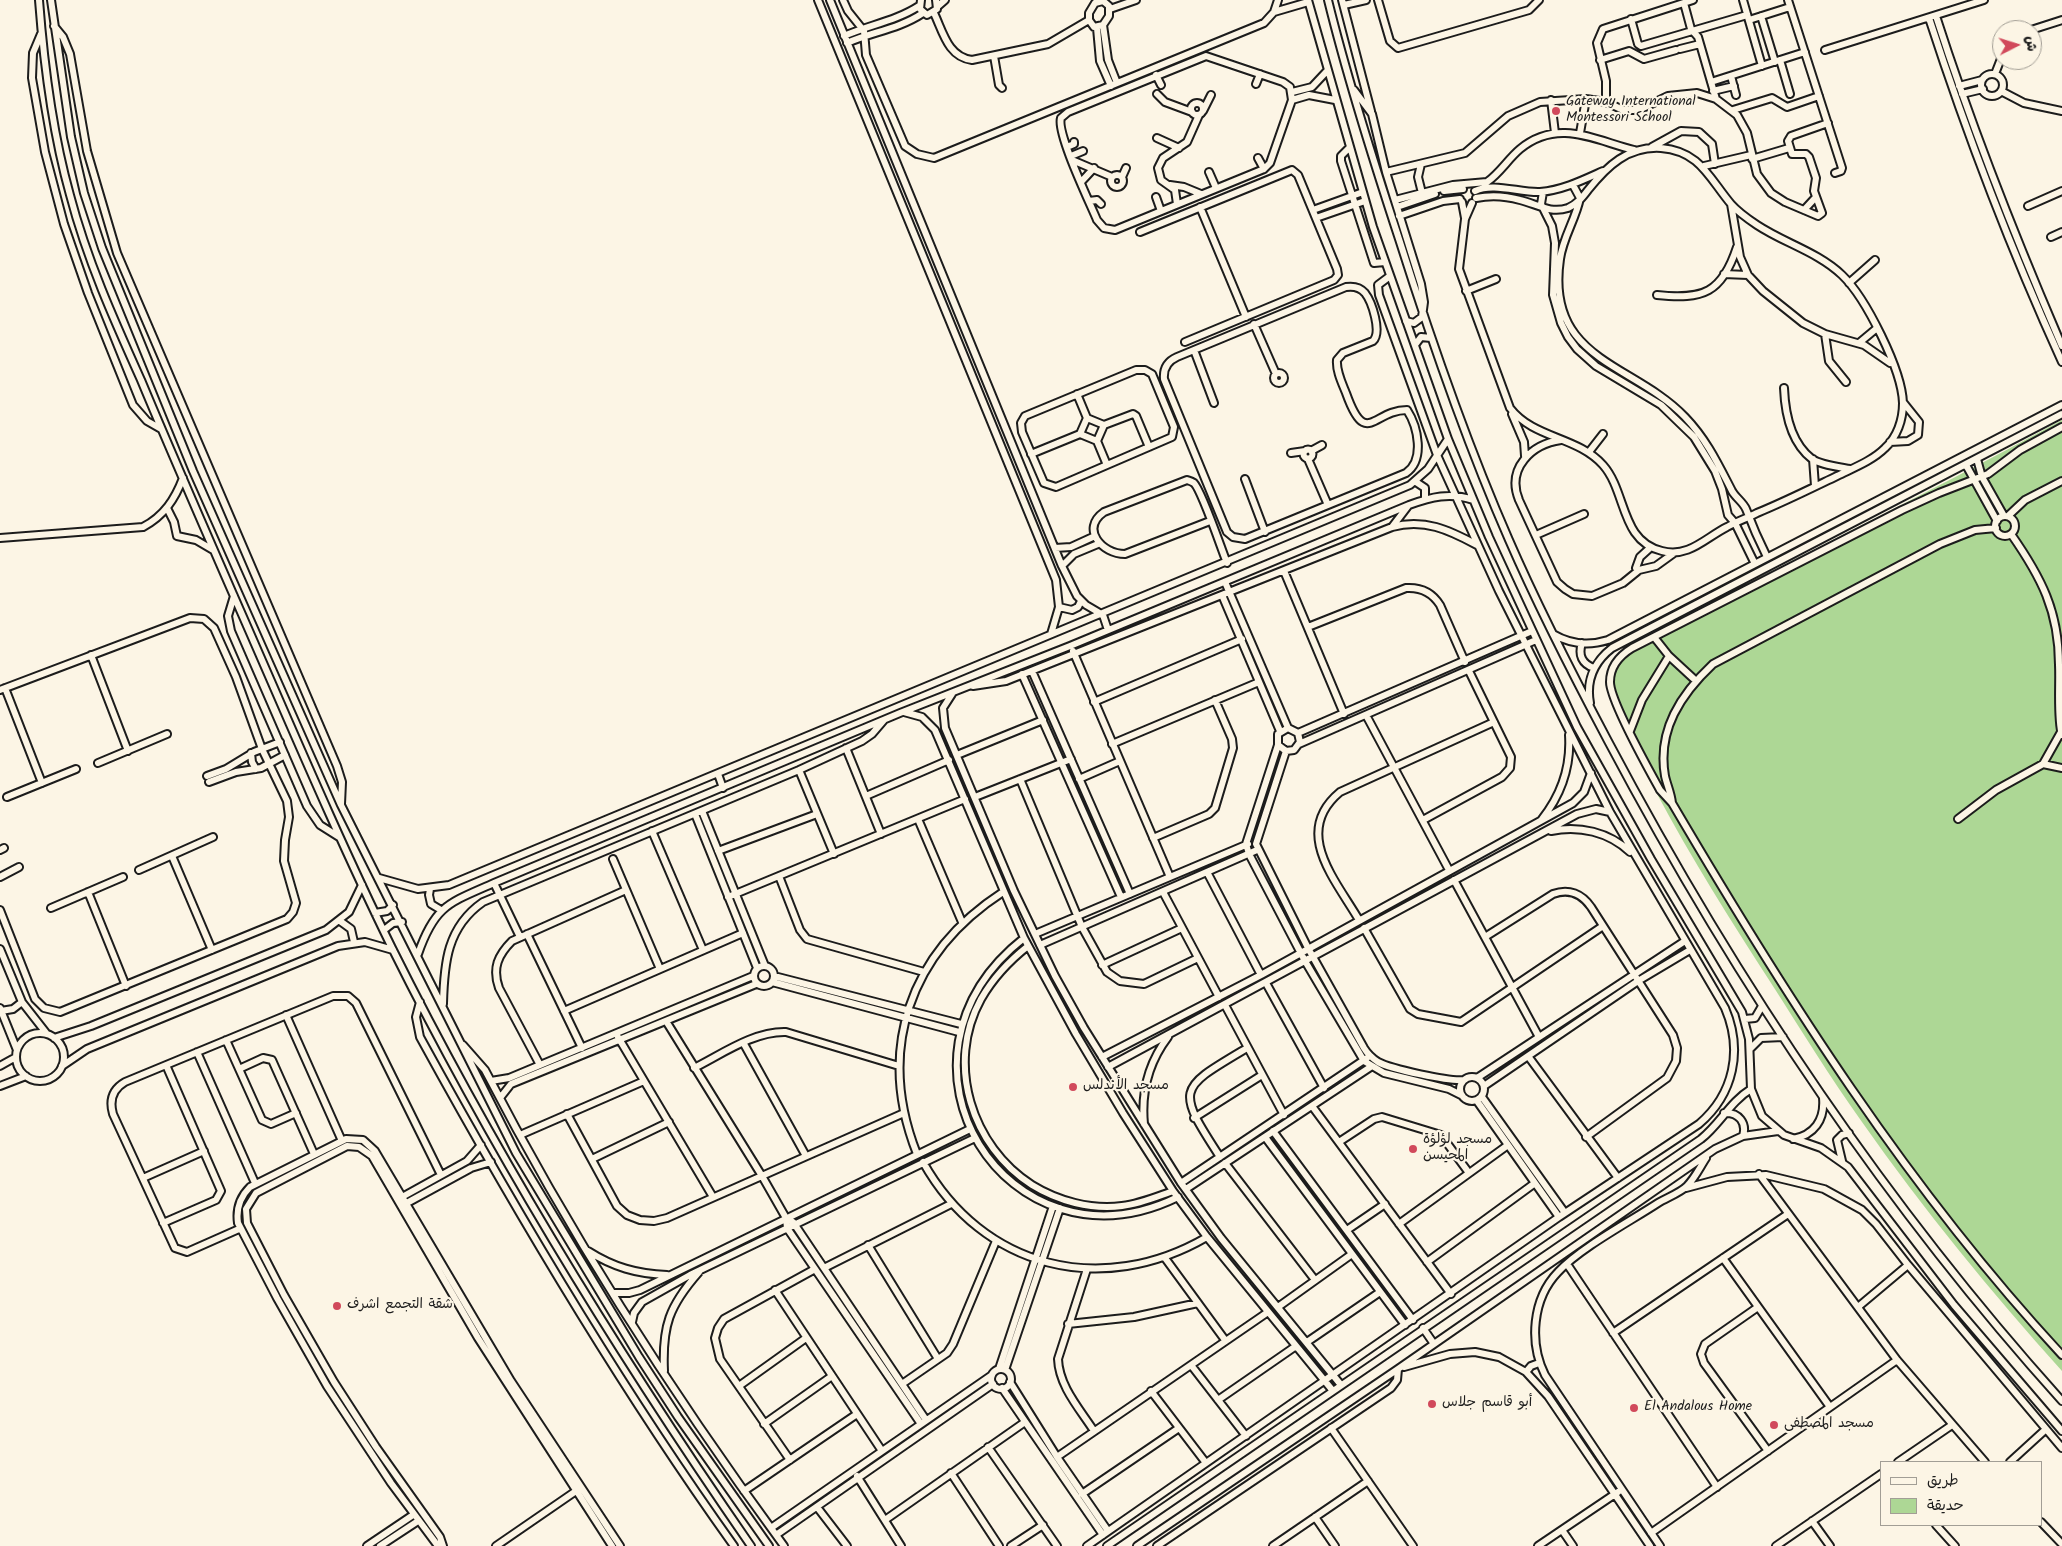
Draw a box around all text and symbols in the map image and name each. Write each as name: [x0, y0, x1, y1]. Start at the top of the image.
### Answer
north arrow: [1992, 20, 2042, 70]
text: ش: [2019, 35, 2043, 52]
place label: Gateway International Montessori School: [1566, 95, 1696, 128]
marker: Gateway International Montessori School: [1550, 105, 1562, 117]
place label: مسجد الأندلس: [1083, 1079, 1169, 1095]
marker: مسجد الأندلس: [1067, 1081, 1079, 1093]
place label: مسجد لؤلؤة المحيسن: [1423, 1133, 1492, 1166]
marker: مسجد لؤلؤة المحيسن: [1407, 1143, 1419, 1155]
place label: شقة التجمع اشرف: [347, 1298, 453, 1314]
marker: شقة التجمع اشرف: [331, 1300, 343, 1312]
place label: أبو قاسم جلاس: [1442, 1396, 1532, 1412]
marker: أبو قاسم جلاس: [1426, 1398, 1438, 1410]
place label: El Andalous Home: [1644, 1400, 1752, 1416]
marker: El Andalous Home: [1628, 1402, 1640, 1414]
place label: مسجد المصطفى: [1784, 1417, 1874, 1433]
marker: مسجد المصطفى: [1768, 1419, 1780, 1431]
legend: [1880, 1461, 2042, 1526]
text: طريق: [1927, 1469, 1959, 1493]
text: حديقة: [1927, 1494, 1964, 1518]

